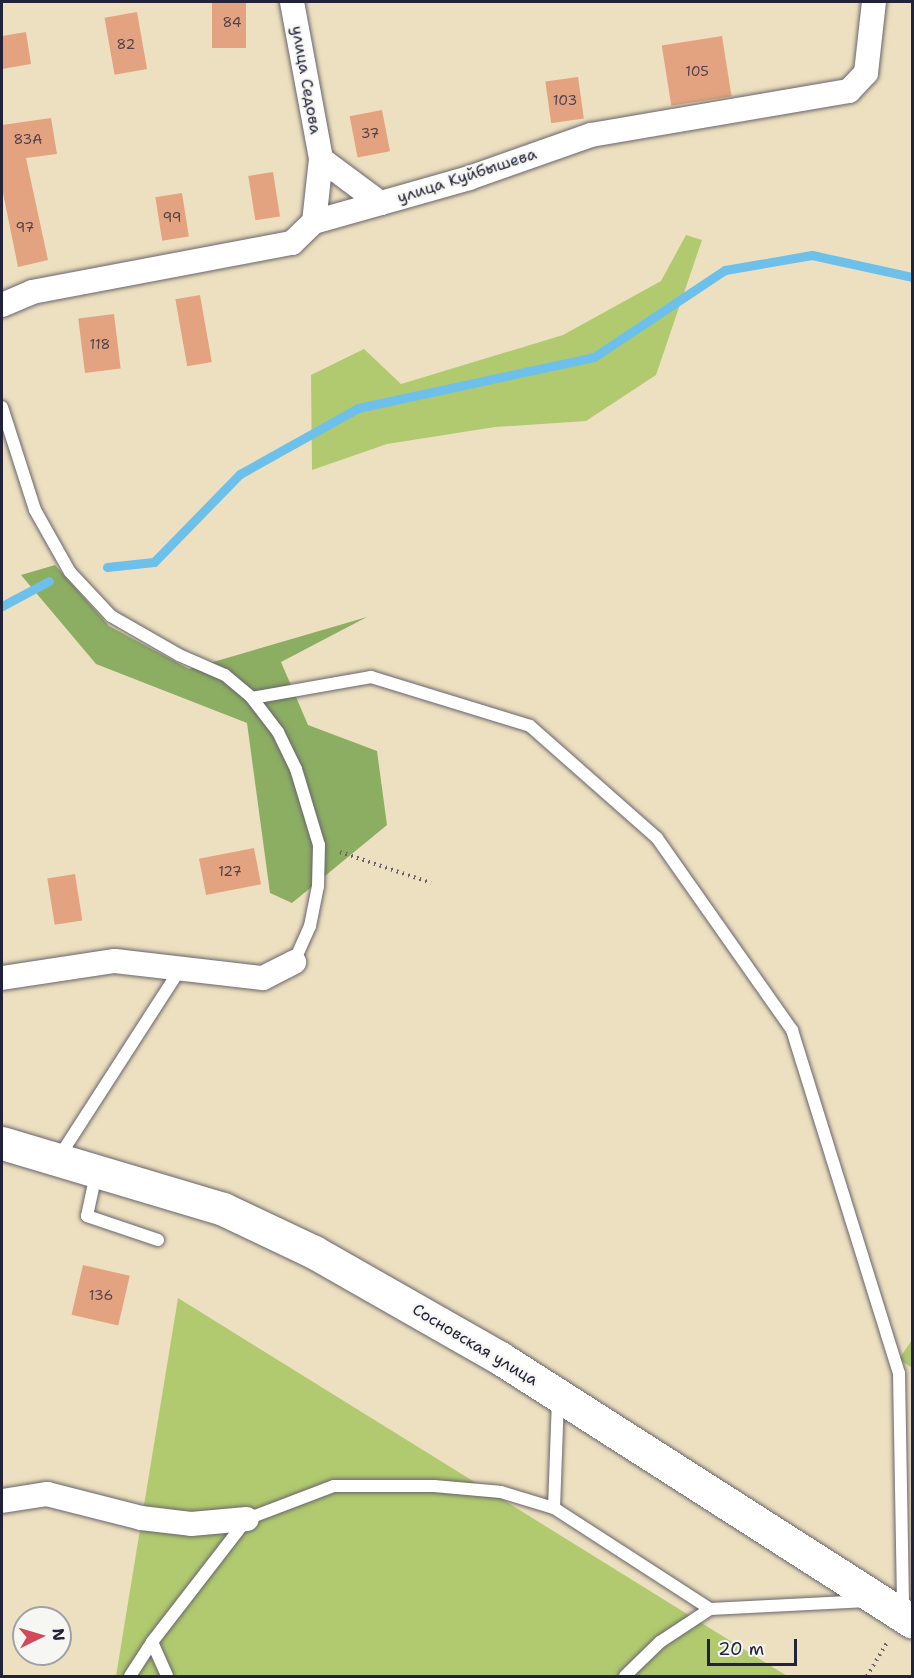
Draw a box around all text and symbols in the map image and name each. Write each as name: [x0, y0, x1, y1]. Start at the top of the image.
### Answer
house number: 84: [222, 14, 242, 30]
street label: улица Седова: [287, 24, 325, 136]
house number: 82: [117, 36, 135, 52]
house number: 105: [685, 63, 709, 79]
house number: 103: [553, 92, 577, 108]
house number: 37: [361, 125, 379, 141]
house number: 83А: [14, 131, 42, 147]
street label: улица Куйбышева: [395, 144, 539, 208]
house number: 99: [162, 209, 182, 225]
house number: 97: [16, 219, 34, 235]
house number: 118: [90, 336, 110, 352]
house number: 127: [218, 863, 242, 879]
house number: 136: [89, 1287, 113, 1303]
street label: Сосновская улица: [409, 1300, 541, 1390]
north arrow: [12, 1606, 72, 1666]
text: N: [47, 1627, 69, 1642]
scale bar: [710, 1627, 800, 1665]
text: 20 m: [718, 1637, 764, 1661]

